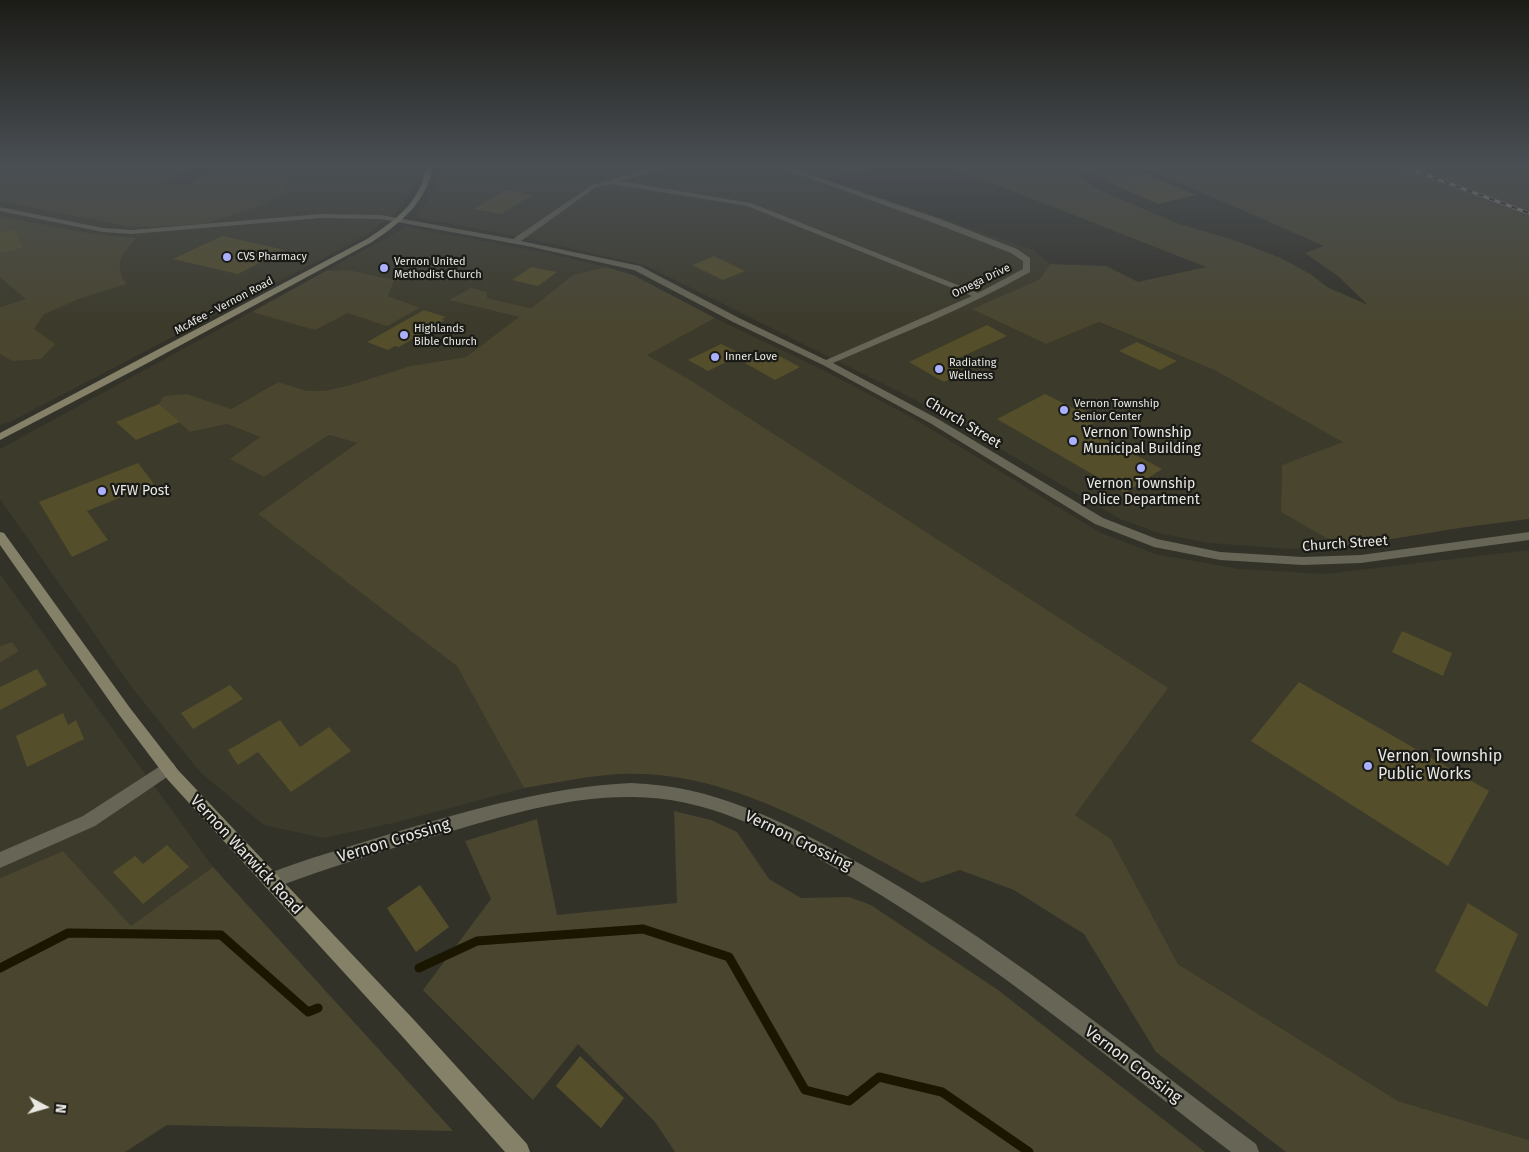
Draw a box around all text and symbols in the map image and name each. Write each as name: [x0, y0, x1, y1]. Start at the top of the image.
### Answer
place label: CVS Pharmacy: [237, 250, 307, 264]
marker: CVS Pharmacy: [221, 251, 233, 263]
place label: Vernon United Methodist Church: [394, 255, 482, 281]
street label: Omega Drive: [950, 261, 1012, 301]
marker: Vernon United Methodist Church: [378, 262, 390, 274]
street label: McAfee - Vernon Road: [173, 274, 275, 338]
place label: Highlands Bible Church: [414, 322, 477, 348]
marker: Highlands Bible Church: [398, 329, 410, 341]
place label: Inner Love: [725, 350, 777, 364]
marker: Inner Love: [709, 351, 721, 363]
place label: Radiating Wellness: [949, 356, 996, 382]
marker: Radiating Wellness: [933, 363, 945, 375]
street label: Church Street: [922, 394, 1004, 452]
place label: Vernon Township Senior Center: [1074, 397, 1159, 423]
marker: Vernon Township Senior Center: [1058, 404, 1070, 416]
place label: Vernon Township Municipal Building: [1083, 425, 1201, 458]
marker: Vernon Township Municipal Building: [1067, 435, 1079, 447]
marker: Vernon Township Police Department: [1135, 462, 1147, 474]
place label: Vernon Township Police Department: [1082, 476, 1200, 508]
place label: VFW Post: [112, 483, 169, 499]
marker: VFW Post: [96, 485, 108, 497]
street label: Church Street: [1302, 533, 1388, 555]
place label: Vernon Township Public Works: [1378, 747, 1502, 785]
marker: Vernon Township Public Works: [1362, 760, 1374, 772]
street label: Vernon Warwick Road: [186, 791, 306, 919]
street label: Vernon Crossing: [741, 807, 855, 875]
street label: Vernon Crossing: [335, 815, 453, 867]
street label: Vernon Crossing: [1081, 1022, 1185, 1108]
north arrow: [20, 1082, 70, 1132]
text: N: [51, 1103, 69, 1114]

